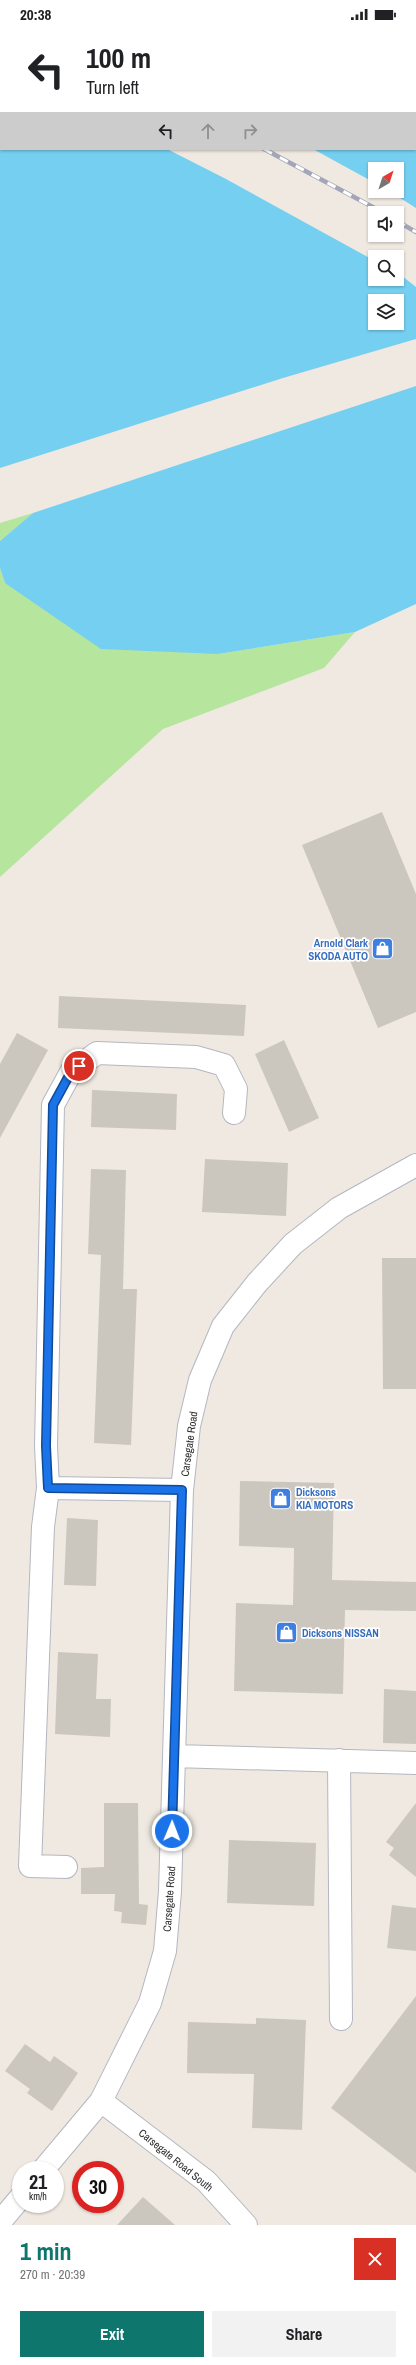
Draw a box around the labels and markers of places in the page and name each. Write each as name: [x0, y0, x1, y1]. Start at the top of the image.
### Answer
place label: Arnold Clark SKODA AUTO: [308, 936, 369, 963]
shop icon: Arnold Clark SKODA AUTO: [370, 936, 396, 962]
pin: [62, 1049, 96, 1083]
shop icon: Dicksons KIA MOTORS: [267, 1485, 293, 1511]
place label: Dicksons KIA MOTORS: [296, 1485, 353, 1512]
shop icon: Dicksons NISSAN: [274, 1620, 300, 1646]
place label: Dicksons NISSAN: [302, 1626, 379, 1640]

